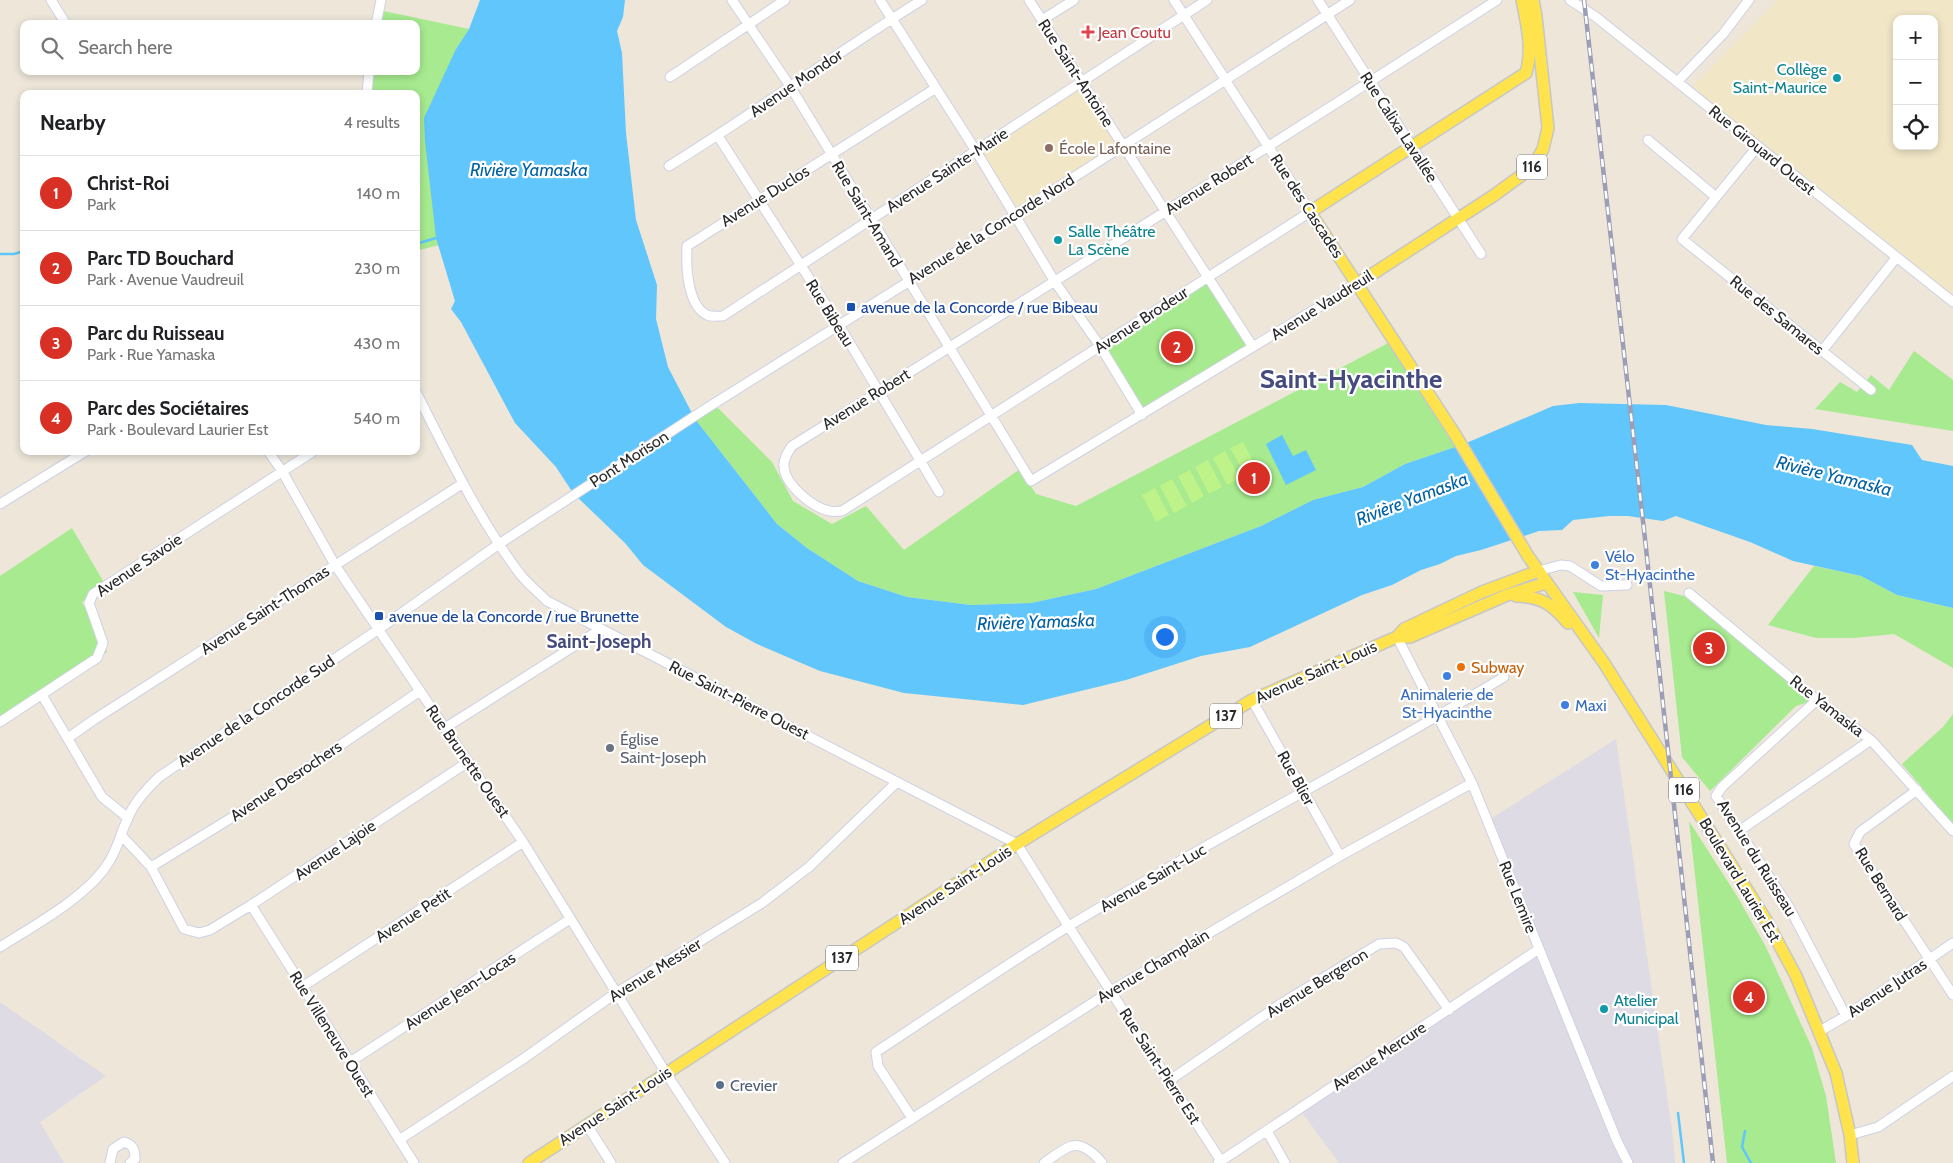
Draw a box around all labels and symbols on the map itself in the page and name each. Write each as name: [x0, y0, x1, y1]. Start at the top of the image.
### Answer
street label: Rue Saint-Antoine: [1034, 16, 1118, 130]
place label: Jean Coutu: [1097, 23, 1171, 42]
marker: Jean Coutu: [1082, 26, 1094, 38]
street label: Avenue Mondor: [746, 45, 847, 121]
place label: Collège Saint-Maurice: [1733, 60, 1827, 97]
street label: Rue Calixa Lavallée: [1356, 68, 1442, 186]
marker: Collège Saint-Maurice: [1831, 72, 1843, 84]
street label: Rue Girouard Ouest: [1705, 101, 1820, 199]
street label: Avenue Sainte-Marie: [883, 124, 1011, 216]
place label: École Lafontaine: [1059, 139, 1171, 158]
marker: École Lafontaine: [1043, 142, 1055, 154]
street label: Avenue Robert: [1162, 149, 1257, 219]
street label: Rue des Cascades: [1266, 151, 1348, 262]
road number: 116: [1517, 154, 1547, 180]
street label: Rue Saint-Amand: [828, 157, 906, 271]
water label: Rivière Yamaska: [470, 159, 588, 181]
street label: Avenue Duclos: [717, 161, 813, 231]
street label: Avenue de la Concorde Nord: [904, 170, 1078, 288]
place label: Salle Théâtre La Scène: [1068, 222, 1156, 259]
marker: Salle Théâtre La Scène: [1052, 234, 1064, 246]
street label: Avenue Vaudreuil: [1267, 266, 1377, 344]
street label: Rue des Samares: [1726, 271, 1828, 359]
street label: Rue Bibeau: [802, 276, 858, 350]
street label: Avenue Brodeur: [1091, 282, 1192, 357]
place label: avenue de la Concorde / rue Bibeau: [861, 298, 1098, 317]
marker: avenue de la Concorde / rue Bibeau: [845, 301, 857, 313]
pin: 2: [1161, 328, 1193, 366]
district label: Saint-Hyacinthe: [1260, 363, 1442, 395]
street label: Avenue Robert: [819, 364, 914, 434]
street label: Pont Morison: [586, 427, 672, 491]
water label: Rivière Yamaska: [1774, 451, 1894, 501]
pin: 1: [1238, 459, 1270, 497]
water label: Rivière Yamaska: [1353, 468, 1471, 530]
street label: Avenue Savoie: [93, 529, 185, 601]
place label: Vélo St-Hyacinthe: [1605, 547, 1695, 584]
marker: Vélo St-Hyacinthe: [1589, 559, 1601, 571]
street label: Avenue Saint-Thomas: [197, 561, 333, 659]
place label: avenue de la Concorde / rue Brunette: [389, 607, 639, 626]
water label: Rivière Yamaska: [977, 609, 1095, 635]
marker: avenue de la Concorde / rue Brunette: [373, 610, 385, 622]
your location: [1152, 624, 1178, 650]
pin: 3: [1693, 629, 1725, 667]
district label: Saint-Joseph: [547, 630, 651, 653]
street label: Avenue Saint-Louis: [1252, 637, 1380, 707]
street label: Avenue de la Concorde Sud: [174, 651, 338, 771]
street label: Rue Saint-Pierre Ouest: [666, 657, 813, 744]
place label: Subway: [1471, 658, 1524, 677]
marker: Subway: [1455, 661, 1467, 673]
marker: Animalerie de St-Hyacinthe: [1441, 670, 1453, 682]
street label: Rue Yamaska: [1786, 671, 1868, 741]
place label: Animalerie de St-Hyacinthe: [1400, 685, 1494, 722]
place label: Maxi: [1575, 696, 1607, 715]
marker: Maxi: [1559, 699, 1571, 711]
street label: Rue Brunette Ouest: [422, 701, 514, 821]
road number: 137: [1210, 704, 1242, 728]
place label: Église Saint-Joseph: [620, 730, 706, 767]
street label: Avenue Desrochers: [227, 737, 346, 825]
marker: Église Saint-Joseph: [604, 742, 616, 754]
street label: Rue Blier: [1273, 747, 1319, 809]
road number: 116: [1669, 778, 1699, 802]
street label: Avenue du Ruisseau: [1713, 796, 1801, 920]
street label: Boulevard Laurier Est: [1695, 814, 1785, 946]
street label: Avenue Lajoie: [291, 816, 379, 884]
street label: Avenue Saint-Luc: [1097, 840, 1209, 916]
street label: Avenue Saint-Louis: [895, 841, 1015, 929]
street label: Rue Bernard: [1851, 844, 1911, 924]
street label: Rue Lemire: [1495, 858, 1541, 936]
street label: Avenue Petit: [372, 883, 455, 946]
street label: Avenue Champlain: [1094, 925, 1212, 1007]
street label: Avenue Messier: [605, 934, 705, 1006]
street label: Avenue Bergeron: [1263, 944, 1371, 1022]
road number: 137: [826, 946, 858, 970]
street label: Avenue Jean-Locas: [401, 948, 519, 1034]
street label: Avenue Jutras: [1844, 954, 1930, 1021]
street label: Rue Villeneuve Ouest: [286, 967, 379, 1101]
pin: 4: [1733, 978, 1765, 1016]
place label: Atelier Municipal: [1614, 991, 1679, 1028]
marker: Atelier Municipal: [1598, 1003, 1610, 1015]
street label: Rue Saint-Pierre Est: [1115, 1005, 1205, 1128]
street label: Avenue Mercure: [1329, 1018, 1429, 1094]
street label: Avenue Saint-Louis: [555, 1062, 675, 1150]
place label: Crevier: [730, 1076, 778, 1095]
marker: Crevier: [714, 1079, 726, 1091]

